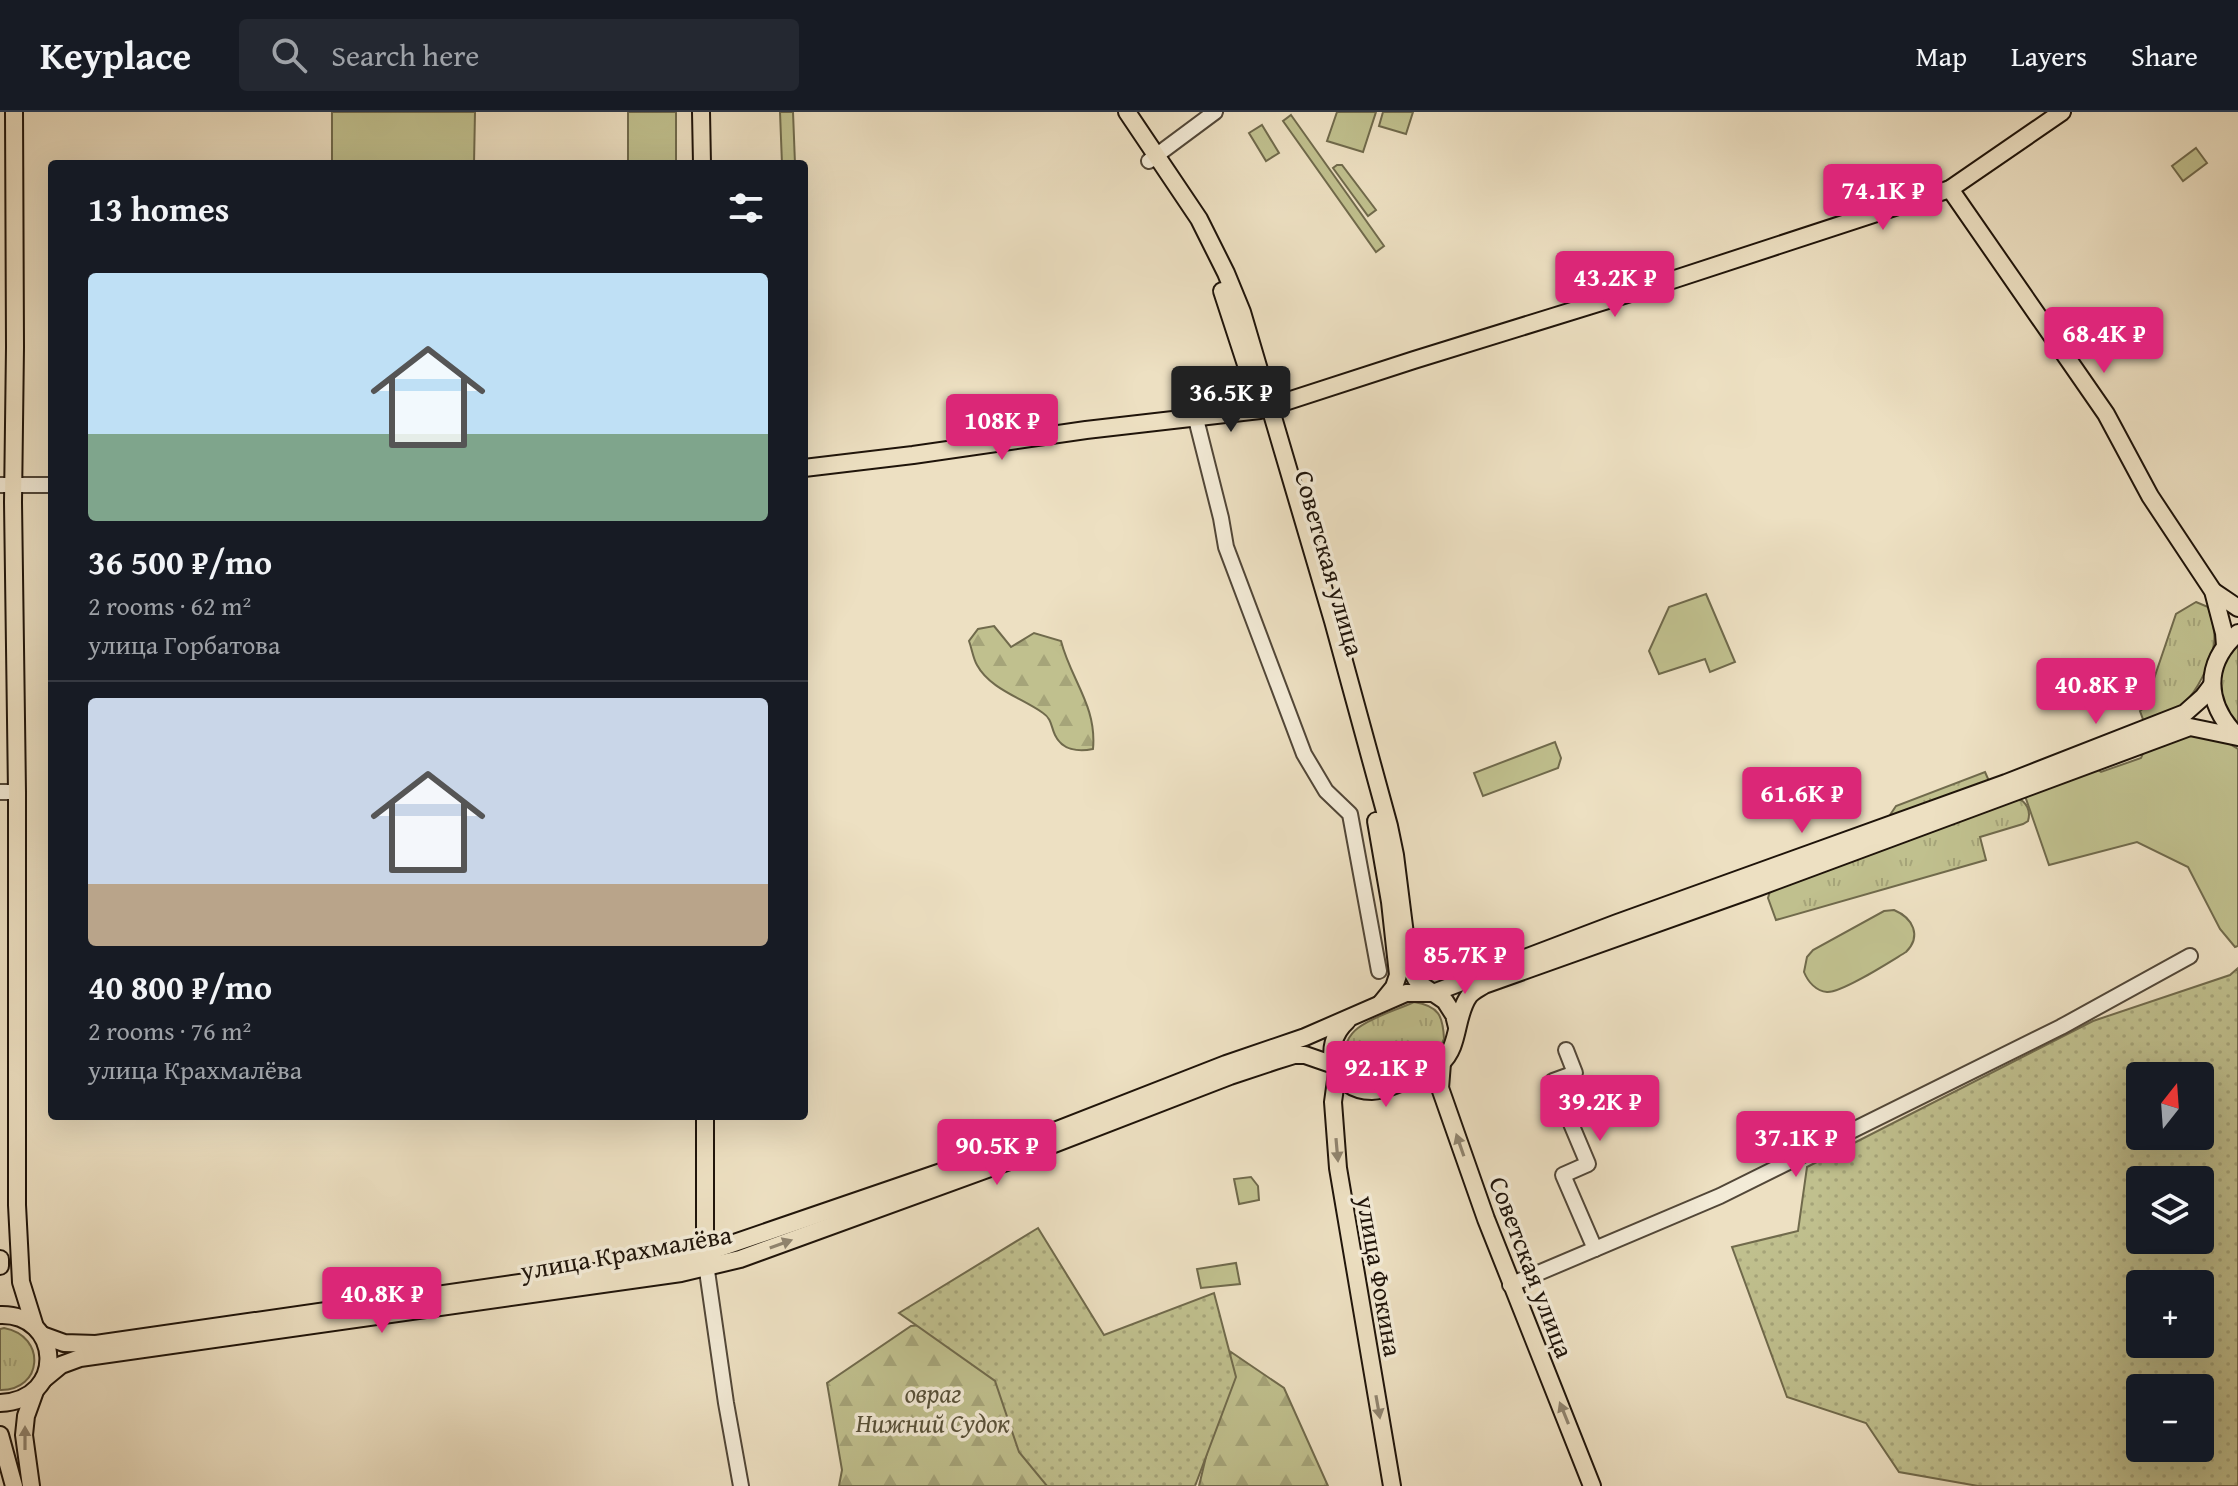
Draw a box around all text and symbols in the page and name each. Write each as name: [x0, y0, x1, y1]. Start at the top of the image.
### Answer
search box: [239, 19, 799, 91]
text: Keyplace: [40, 27, 191, 83]
icon: search: [267, 33, 311, 77]
text: Search here: [331, 33, 479, 77]
text: Map: [1916, 35, 1967, 76]
text: Layers: [2011, 35, 2087, 76]
text: Share: [2131, 35, 2198, 76]
pin: 74.1K ₽: [1809, 164, 1957, 232]
text: 74.1K ₽: [1841, 170, 1925, 209]
text: 13 homes: [88, 184, 229, 233]
icon: filters: [724, 186, 768, 230]
pin: 43.2K ₽: [1541, 251, 1689, 319]
text: 43.2K ₽: [1573, 257, 1657, 296]
pin: 68.4K ₽: [2030, 307, 2178, 375]
text: 68.4K ₽: [2062, 313, 2146, 352]
icon: home: [356, 325, 500, 469]
pin: 36.5K ₽: [1157, 366, 1305, 434]
text: 36.5K ₽: [1189, 372, 1273, 411]
pin: 108K ₽: [937, 394, 1067, 462]
text: 108K ₽: [964, 400, 1040, 439]
street label: Советская улица: [1285, 466, 1375, 661]
text: 36 500 ₽/mo: [88, 537, 272, 586]
text: 2 rooms · 62 m²: [88, 586, 251, 625]
text: улица Горбатова: [88, 625, 280, 664]
pin: 40.8K ₽: [2022, 658, 2170, 726]
text: 40.8K ₽: [2054, 664, 2138, 703]
icon: home: [356, 750, 500, 894]
pin: 61.6K ₽: [1728, 767, 1876, 835]
text: 61.6K ₽: [1760, 773, 1844, 812]
pin: 85.7K ₽: [1391, 928, 1539, 996]
text: 85.7K ₽: [1423, 934, 1507, 973]
text: 40 800 ₽/mo: [88, 962, 272, 1011]
text: 2 rooms · 76 m²: [88, 1011, 251, 1050]
pin: 92.1K ₽: [1312, 1041, 1460, 1109]
text: 92.1K ₽: [1344, 1047, 1428, 1086]
text: улица Крахмалёва: [88, 1050, 302, 1089]
north arrow: [2126, 1062, 2214, 1150]
map controls: [2126, 1062, 2214, 1462]
pin: 39.2K ₽: [1526, 1075, 1674, 1143]
text: 39.2K ₽: [1558, 1081, 1642, 1120]
pin: 37.1K ₽: [1722, 1111, 1870, 1179]
text: 37.1K ₽: [1754, 1117, 1838, 1156]
pin: 90.5K ₽: [923, 1119, 1071, 1187]
text: 90.5K ₽: [955, 1125, 1039, 1164]
one-way arrow: [1454, 1132, 1466, 1156]
one-way arrow: [1331, 1138, 1344, 1163]
button: layers: [2126, 1166, 2214, 1254]
street label: Советская улица: [1479, 1171, 1585, 1364]
street label: улица Фокина: [1347, 1192, 1413, 1360]
street label: улица Крахмалёва: [516, 1214, 735, 1290]
one-way arrow: [769, 1237, 793, 1250]
pin: 40.8K ₽: [308, 1267, 456, 1335]
button: +: [2126, 1270, 2214, 1358]
text: 40.8K ₽: [340, 1273, 424, 1312]
park label: овраг Нижний Судок: [856, 1373, 1010, 1442]
button: −: [2126, 1374, 2214, 1462]
one-way arrow: [1372, 1395, 1385, 1420]
one-way arrow: [1557, 1401, 1570, 1425]
one-way arrow: [19, 1425, 31, 1450]

